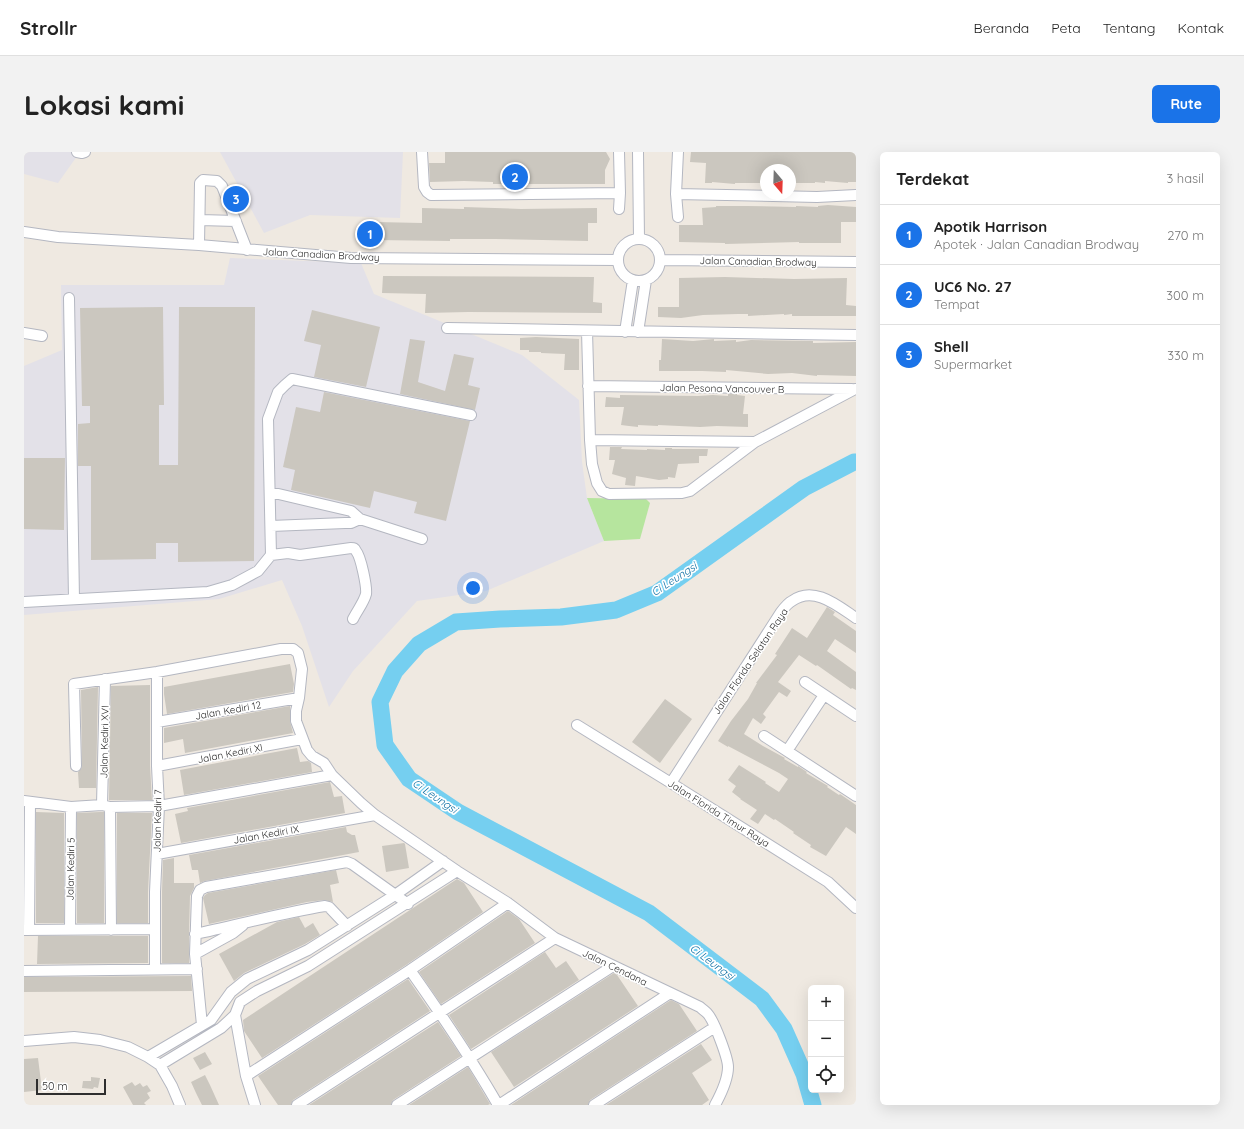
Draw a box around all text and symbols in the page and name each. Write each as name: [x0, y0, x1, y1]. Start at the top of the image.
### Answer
text: Strollr: [20, 16, 77, 40]
text: Beranda: [974, 19, 1029, 37]
text: Peta: [1051, 19, 1081, 37]
text: Tentang: [1103, 19, 1156, 37]
text: Kontak: [1178, 19, 1224, 37]
button: Rute: [1152, 85, 1220, 123]
text: Lokasi kami: [24, 87, 184, 122]
pin: 2: [502, 162, 528, 192]
north arrow: [760, 164, 796, 200]
text: Terdekat: [896, 168, 970, 189]
text: 3 hasil: [1167, 170, 1204, 186]
pin: 3: [223, 184, 249, 214]
text: Apotik Harrison: [934, 217, 1047, 236]
pin: 1: [357, 219, 383, 249]
text: 1: [906, 227, 912, 243]
text: 270 m: [1167, 227, 1204, 243]
text: Apotek · Jalan Canadian Brodway: [934, 236, 1139, 252]
street label: Jalan Canadian Brodway: [262, 245, 380, 264]
street label: Jalan Canadian Brodway: [699, 254, 817, 269]
text: UC6 No. 27: [934, 277, 1012, 296]
text: 2: [905, 287, 913, 303]
text: 300 m: [1166, 287, 1204, 303]
text: Tempat: [934, 296, 980, 312]
text: Shell: [934, 337, 969, 356]
text: 3: [906, 347, 912, 363]
text: 330 m: [1167, 347, 1204, 363]
text: Supermarket: [934, 356, 1012, 372]
street label: Jalan Pesona Vancouver B: [660, 381, 785, 396]
water label: Ci Leungsi: [649, 558, 701, 599]
your location: [463, 578, 483, 598]
street label: Jalan Florida Selatan Raya: [710, 606, 791, 717]
street label: Jalan Kediri 12: [194, 698, 263, 723]
street label: Jalan Kediri XVI: [97, 705, 112, 779]
street label: Jalan Kediri XI: [196, 741, 264, 766]
water label: Ci Leungsi: [410, 776, 462, 817]
street label: Jalan Florida Timur Raya: [665, 777, 772, 850]
street label: Jalan Kediri 7: [150, 789, 165, 853]
street label: Jalan Kediri IX: [232, 822, 300, 847]
street label: Jalan Kediri 5: [63, 837, 78, 901]
water label: Ci Leungsi: [687, 941, 738, 984]
street label: Jalan Cendana: [580, 946, 649, 989]
map controls: [808, 985, 844, 1093]
button: +: [808, 985, 844, 1021]
button: −: [808, 1021, 844, 1057]
button: locate: [808, 1057, 844, 1093]
scale bar: [36, 1077, 106, 1096]
text: 50 m: [42, 1079, 68, 1093]

